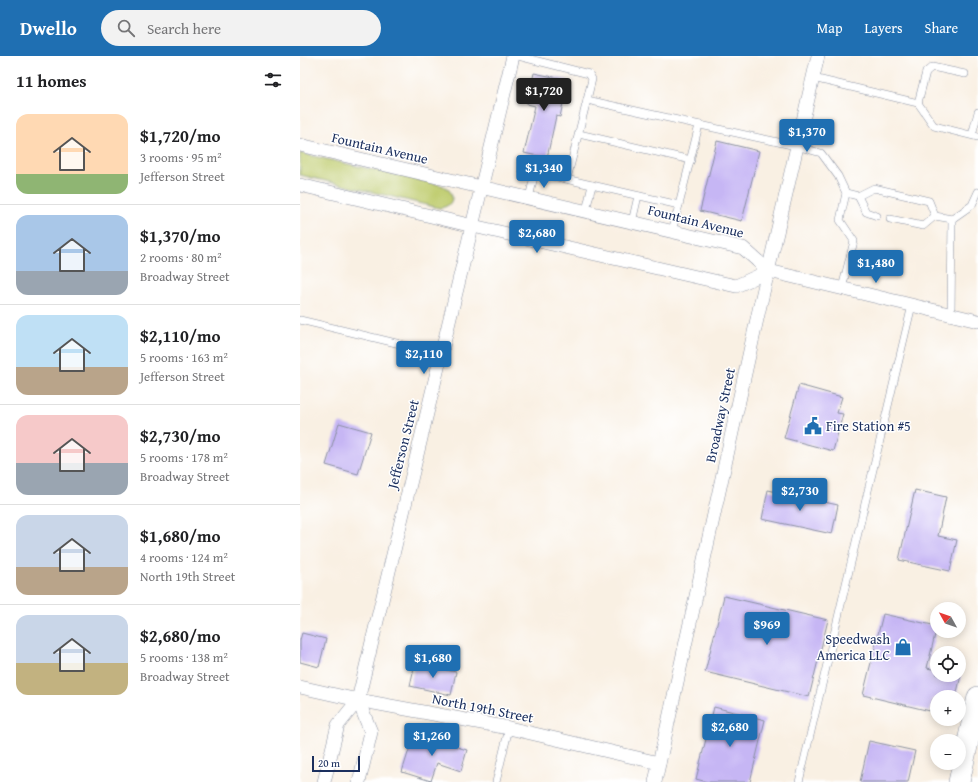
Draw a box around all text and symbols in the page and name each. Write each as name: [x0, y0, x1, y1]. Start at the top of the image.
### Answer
search box: [101, 10, 381, 46]
text: Dwello: [20, 14, 77, 42]
icon: search: [115, 17, 137, 39]
text: Search here: [147, 18, 221, 39]
text: Map: [817, 18, 843, 38]
text: Layers: [865, 18, 903, 38]
text: Share: [925, 18, 958, 38]
text: 11 homes: [16, 68, 87, 93]
icon: filters: [262, 69, 284, 91]
pin: $1,720: [511, 78, 577, 112]
text: $1,720: [525, 81, 563, 100]
pin: $1,370: [774, 119, 840, 153]
text: $1,370: [788, 122, 826, 141]
text: $1,720/mo: [140, 123, 221, 148]
street label: Fountain Avenue: [330, 127, 431, 169]
icon: home: [48, 130, 96, 178]
text: 3 rooms · 95 m²: [140, 148, 222, 167]
pin: $1,340: [511, 155, 577, 189]
text: $1,340: [525, 158, 563, 177]
text: Jefferson Street: [140, 167, 225, 186]
street label: Fountain Avenue: [646, 199, 747, 243]
pin: $2,680: [504, 220, 570, 254]
text: $1,370/mo: [140, 223, 221, 248]
text: $2,680: [518, 223, 556, 242]
icon: home: [48, 231, 96, 279]
text: 2 rooms · 80 m²: [140, 248, 222, 267]
pin: $1,480: [843, 250, 909, 284]
text: $1,480: [857, 253, 895, 272]
text: Broadway Street: [140, 267, 230, 286]
text: $2,110/mo: [140, 323, 221, 348]
icon: home: [48, 331, 96, 379]
pin: $2,110: [391, 341, 457, 375]
text: $2,110: [405, 344, 443, 363]
text: 5 rooms · 163 m²: [140, 348, 228, 367]
street label: Broadway Street: [700, 366, 740, 464]
text: Jefferson Street: [140, 367, 225, 386]
street label: Jefferson Street: [382, 397, 424, 493]
public building icon: Fire Station #5: [803, 416, 823, 436]
place label: Fire Station #5: [826, 416, 911, 436]
text: $2,730/mo: [140, 423, 221, 448]
icon: home: [48, 431, 96, 479]
text: 5 rooms · 178 m²: [140, 448, 228, 467]
text: Broadway Street: [140, 467, 230, 486]
pin: $2,730: [767, 478, 833, 512]
text: $2,730: [781, 481, 819, 500]
text: $1,680/mo: [140, 523, 221, 548]
icon: home: [48, 531, 96, 579]
text: 4 rooms · 124 m²: [140, 548, 228, 567]
text: North 19th Street: [140, 567, 235, 586]
north arrow: [930, 602, 966, 638]
map controls: [930, 602, 966, 770]
pin: $969: [743, 612, 791, 646]
text: $969: [754, 615, 780, 634]
text: $2,680/mo: [140, 623, 221, 648]
place label: Speedwash America LLC: [817, 629, 890, 665]
icon: home: [48, 631, 96, 679]
shop icon: Speedwash America LLC: [893, 637, 913, 657]
pin: $1,680: [400, 645, 466, 679]
button: locate: [930, 646, 966, 682]
text: 5 rooms · 138 m²: [140, 648, 228, 667]
text: $1,680: [414, 648, 452, 667]
text: Broadway Street: [140, 667, 230, 686]
street label: North 19th Street: [431, 688, 535, 728]
button: +: [930, 690, 966, 726]
pin: $2,680: [697, 714, 763, 748]
text: $2,680: [711, 717, 749, 736]
pin: $1,260: [399, 723, 465, 757]
text: $1,260: [413, 726, 451, 745]
button: −: [930, 734, 966, 770]
scale bar: [312, 754, 360, 773]
text: 20 m: [318, 755, 340, 771]

